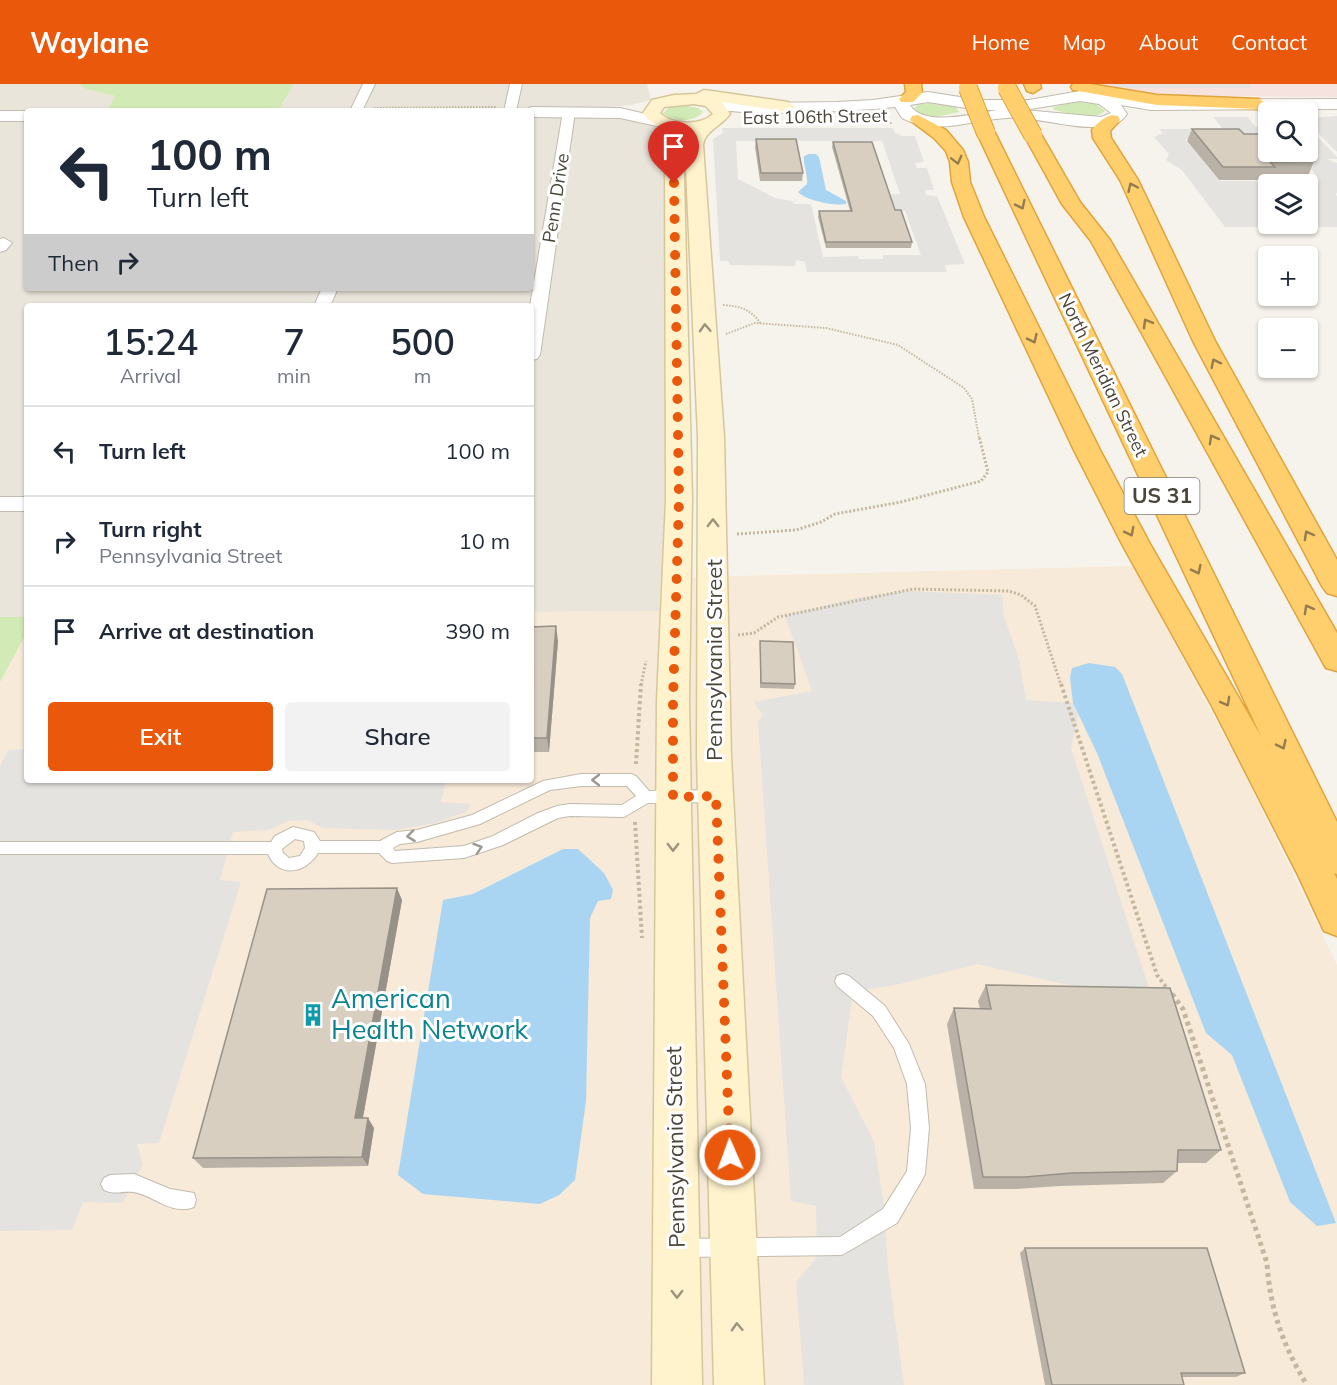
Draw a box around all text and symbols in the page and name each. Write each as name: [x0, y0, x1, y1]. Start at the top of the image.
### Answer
text: Waylane: [30, 25, 149, 60]
text: Home: [972, 29, 1030, 55]
text: Map: [1063, 29, 1106, 55]
text: About: [1139, 29, 1198, 55]
text: Contact: [1231, 29, 1307, 55]
map controls: [1258, 102, 1318, 378]
button: search: [1258, 102, 1318, 162]
street label: East 106th Street: [742, 104, 888, 129]
pin: [648, 121, 699, 183]
text: 100 m: [147, 128, 272, 181]
icon: arrive: [657, 130, 690, 163]
icon: left: [48, 132, 126, 210]
street label: Penn Drive: [537, 151, 574, 244]
one-way arrow: [950, 155, 963, 165]
button: layers: [1258, 174, 1318, 234]
text: Turn left: [147, 180, 249, 214]
one-way arrow: [1128, 182, 1140, 193]
one-way arrow: [1014, 199, 1025, 209]
icon: right: [111, 246, 144, 279]
button: +: [1258, 246, 1318, 306]
text: Then: [48, 249, 99, 277]
street label: North Meridian Street: [1054, 289, 1153, 460]
one-way arrow: [1143, 318, 1154, 329]
button: −: [1258, 318, 1318, 378]
text: 15:24: [103, 319, 198, 364]
text: 7: [283, 319, 305, 364]
text: 500: [390, 319, 455, 364]
one-way arrow: [698, 324, 711, 333]
one-way arrow: [1026, 332, 1037, 343]
one-way arrow: [1211, 359, 1223, 370]
text: Arrival: [120, 363, 181, 388]
text: min: [277, 363, 311, 388]
text: m: [414, 363, 431, 388]
icon: left: [48, 435, 81, 468]
one-way arrow: [1209, 435, 1220, 445]
text: Turn left: [99, 437, 186, 465]
text: 100 m: [445, 437, 510, 465]
road number: US 31: [1124, 478, 1200, 514]
text: Turn right: [99, 515, 202, 543]
one-way arrow: [707, 519, 719, 528]
icon: right: [48, 525, 81, 558]
one-way arrow: [1123, 525, 1134, 536]
text: 10 m: [459, 527, 510, 555]
one-way arrow: [1304, 530, 1316, 541]
text: Pennsylvania Street: [99, 543, 282, 568]
street label: Pennsylvania Street: [700, 559, 728, 761]
one-way arrow: [1190, 563, 1202, 574]
one-way arrow: [1304, 605, 1316, 615]
icon: arrive: [48, 615, 81, 648]
text: Arrive at destination: [99, 617, 314, 645]
text: 390 m: [445, 617, 510, 645]
one-way arrow: [1219, 695, 1230, 706]
button: Exit: [48, 702, 273, 771]
button: Share: [285, 702, 510, 771]
one-way arrow: [1275, 739, 1287, 750]
one-way arrow: [591, 774, 600, 786]
one-way arrow: [406, 830, 416, 842]
one-way arrow: [472, 843, 483, 855]
one-way arrow: [667, 843, 679, 852]
place label: American Health Network: [331, 981, 529, 1046]
building icon: American Health Network: [300, 1002, 326, 1028]
street label: Pennsylvania Street: [659, 1046, 691, 1248]
position arrow: [698, 1123, 762, 1187]
one-way arrow: [671, 1290, 683, 1299]
one-way arrow: [730, 1322, 743, 1331]

